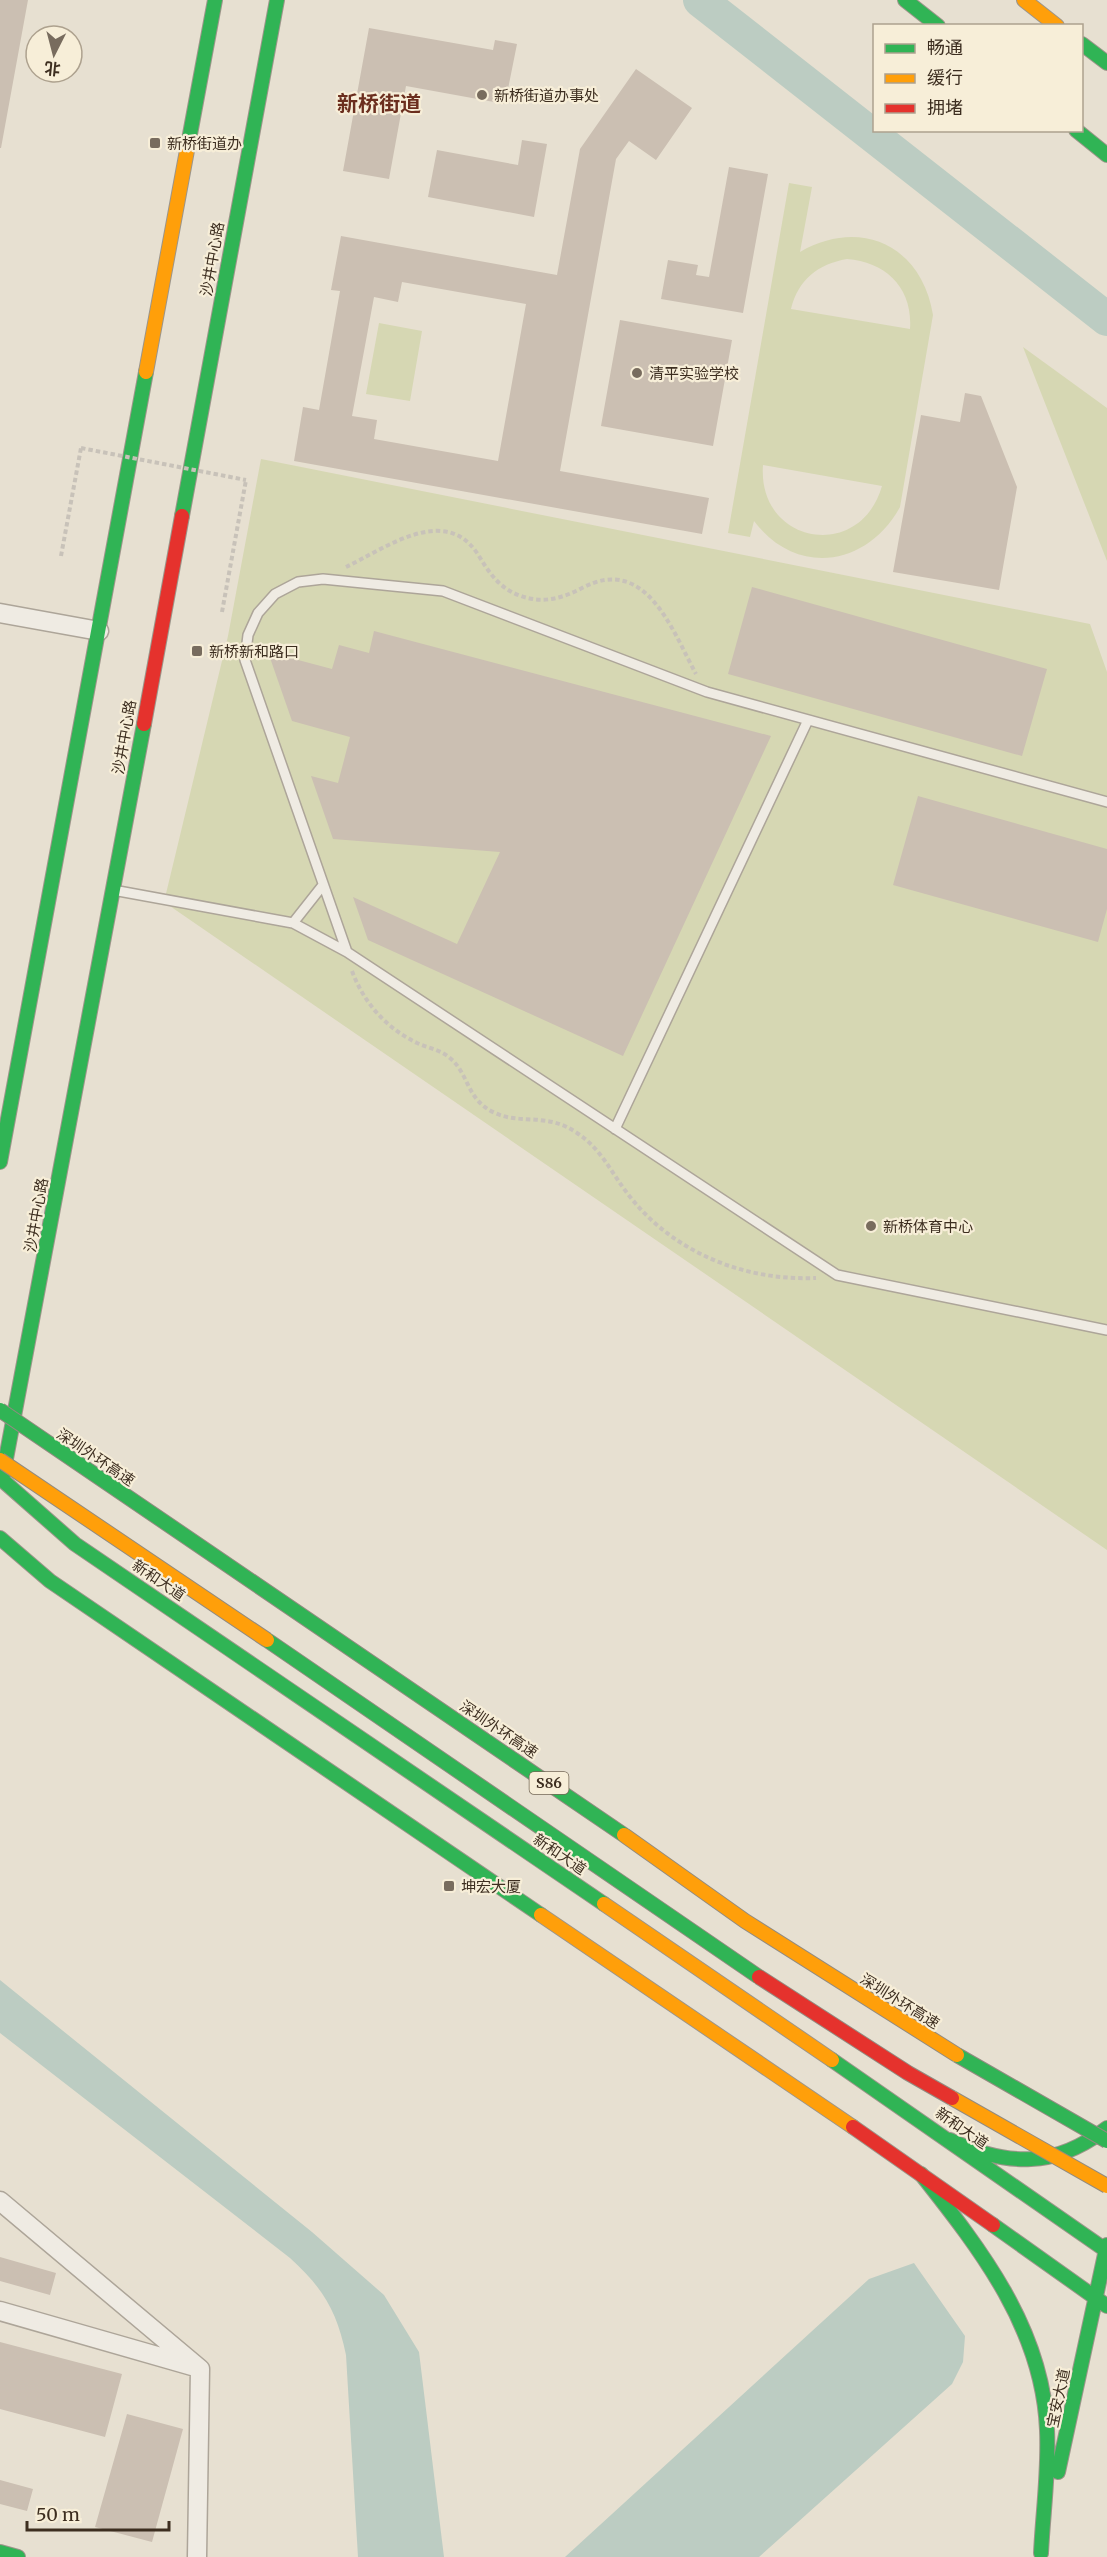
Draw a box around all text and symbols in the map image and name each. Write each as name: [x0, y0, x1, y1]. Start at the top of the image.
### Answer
north arrow: [24, 24, 84, 84]
legend: [873, 24, 1083, 132]
text: 畅通: [927, 36, 963, 59]
text: 北: [43, 58, 61, 80]
text: 缓行: [927, 66, 963, 89]
place label: 新桥街道办事处: [494, 86, 599, 105]
marker: 新桥街道办事处: [475, 88, 489, 102]
district label: 新桥街道: [337, 90, 421, 117]
text: 拥堵: [927, 96, 963, 119]
place label: 新桥街道办: [167, 134, 242, 153]
marker: 新桥街道办: [148, 136, 162, 150]
street label: 沙井中心路: [196, 220, 228, 298]
place label: 清平实验学校: [649, 364, 739, 383]
marker: 清平实验学校: [630, 366, 644, 380]
place label: 新桥新和路口: [209, 642, 299, 661]
marker: 新桥新和路口: [190, 644, 204, 658]
street label: 沙井中心路: [108, 698, 140, 776]
street label: 沙井中心路: [20, 1176, 52, 1254]
place label: 新桥体育中心: [883, 1217, 973, 1236]
marker: 新桥体育中心: [864, 1219, 878, 1233]
street label: 深圳外环高速: [53, 1424, 139, 1490]
street label: 新和大道: [129, 1555, 189, 1605]
street label: 深圳外环高速: [456, 1696, 542, 1762]
road number: S86: [530, 1772, 568, 1794]
street label: 新和大道: [530, 1829, 590, 1879]
place label: 坤宏大厦: [461, 1877, 521, 1896]
marker: 坤宏大厦: [442, 1879, 456, 1893]
street label: 深圳外环高速: [857, 1969, 943, 2033]
street label: 新和大道: [932, 2103, 992, 2153]
street label: 宝安大道: [1042, 2367, 1074, 2429]
scale bar: [27, 2494, 170, 2532]
text: 50 m: [36, 2503, 80, 2526]

